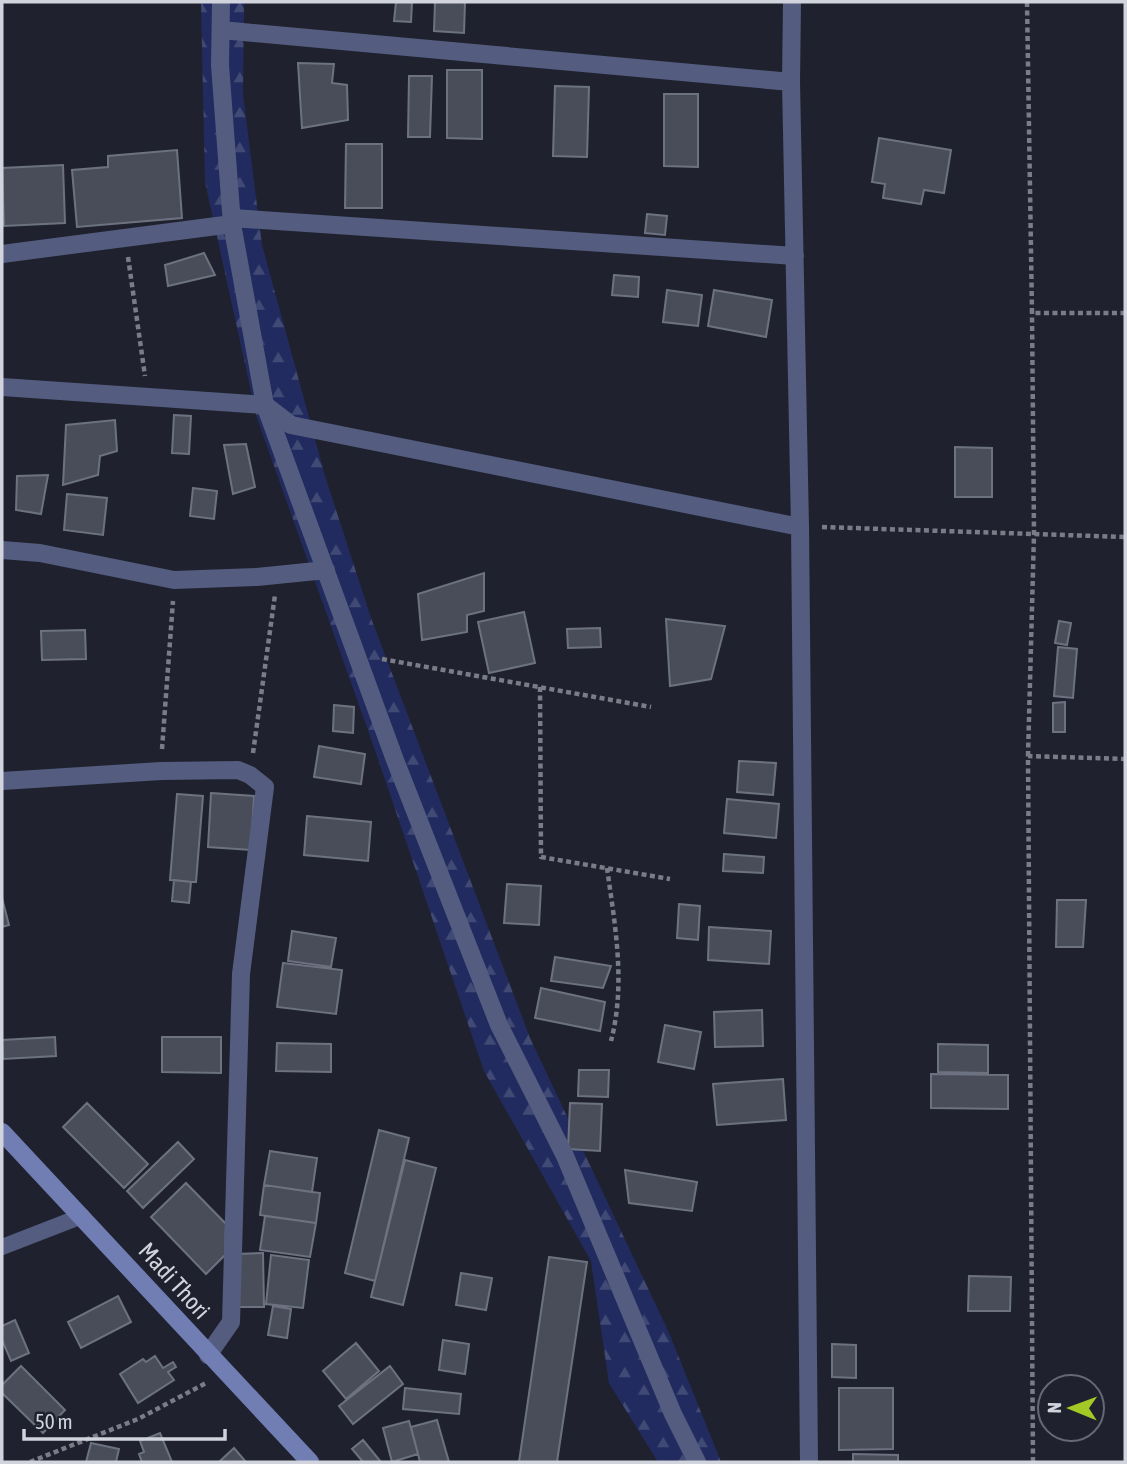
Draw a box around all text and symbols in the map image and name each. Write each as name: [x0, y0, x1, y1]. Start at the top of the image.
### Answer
street label: Madi Thori: [133, 1237, 216, 1324]
north arrow: [1036, 1373, 1106, 1443]
scale bar: [24, 1398, 226, 1442]
text: N: [1043, 1402, 1065, 1414]
text: 50 m: [35, 1409, 73, 1433]

